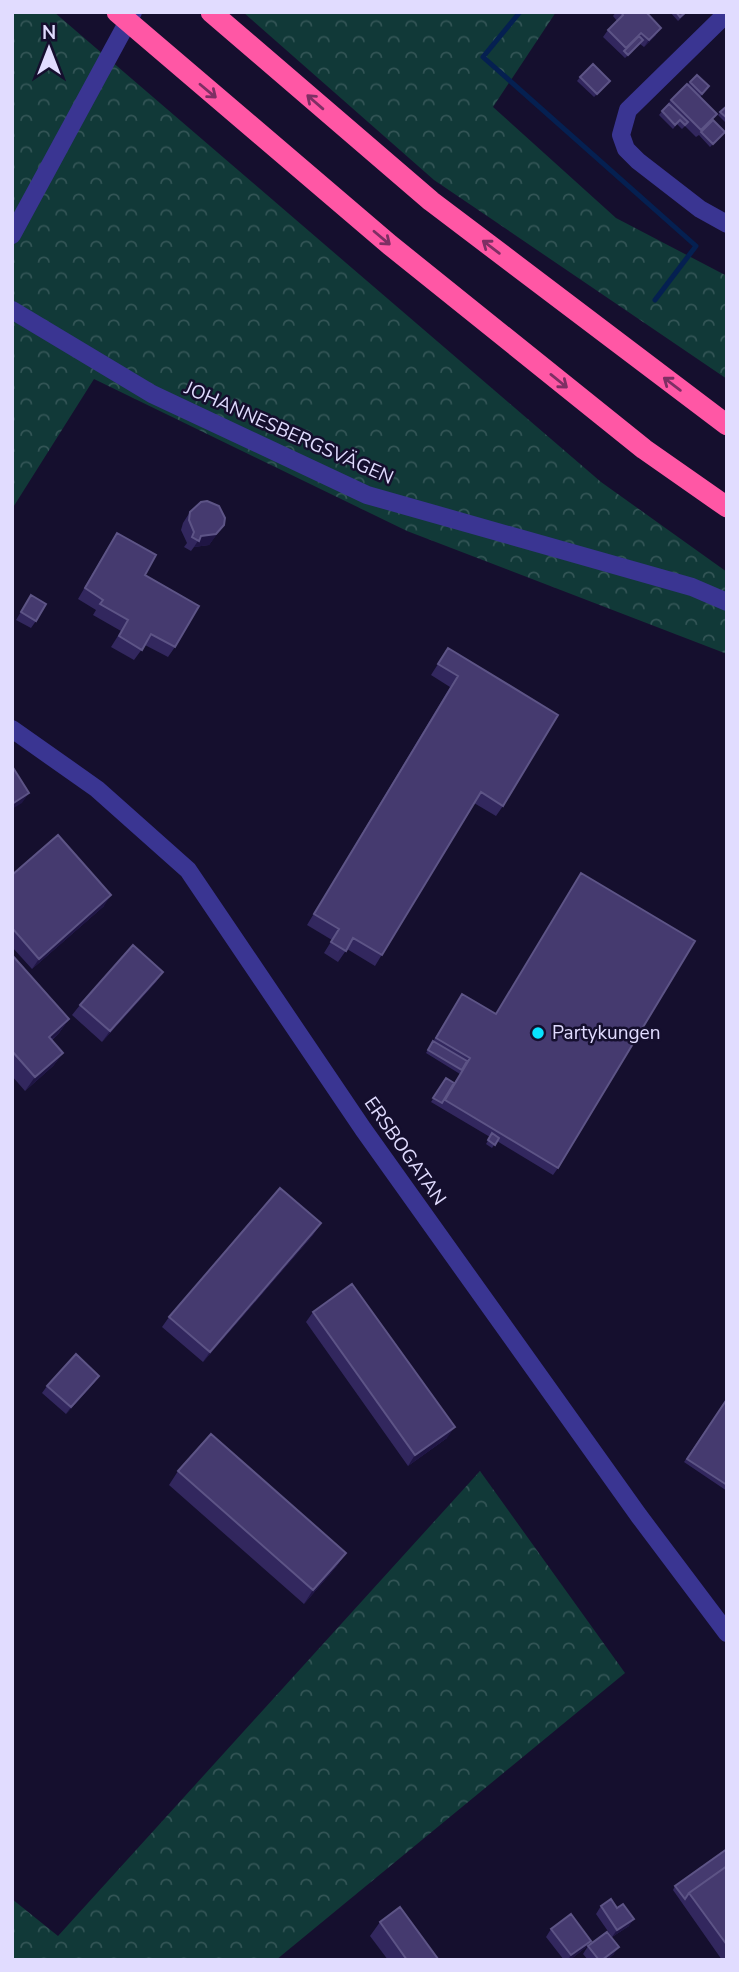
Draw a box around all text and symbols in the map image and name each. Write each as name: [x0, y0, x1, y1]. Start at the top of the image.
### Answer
north arrow: [14, 14, 84, 84]
text: N: [42, 20, 56, 46]
one-way arrow: [199, 83, 217, 99]
one-way arrow: [307, 94, 325, 110]
one-way arrow: [373, 230, 391, 246]
one-way arrow: [482, 239, 500, 254]
one-way arrow: [549, 373, 567, 389]
street label: JOHANNESBERGSVÄGEN: [180, 375, 398, 491]
one-way arrow: [663, 377, 682, 391]
place label: Partykungen: [552, 1020, 660, 1046]
marker: Partykungen: [530, 1025, 546, 1041]
street label: ERSBOGATAN: [358, 1092, 452, 1210]

